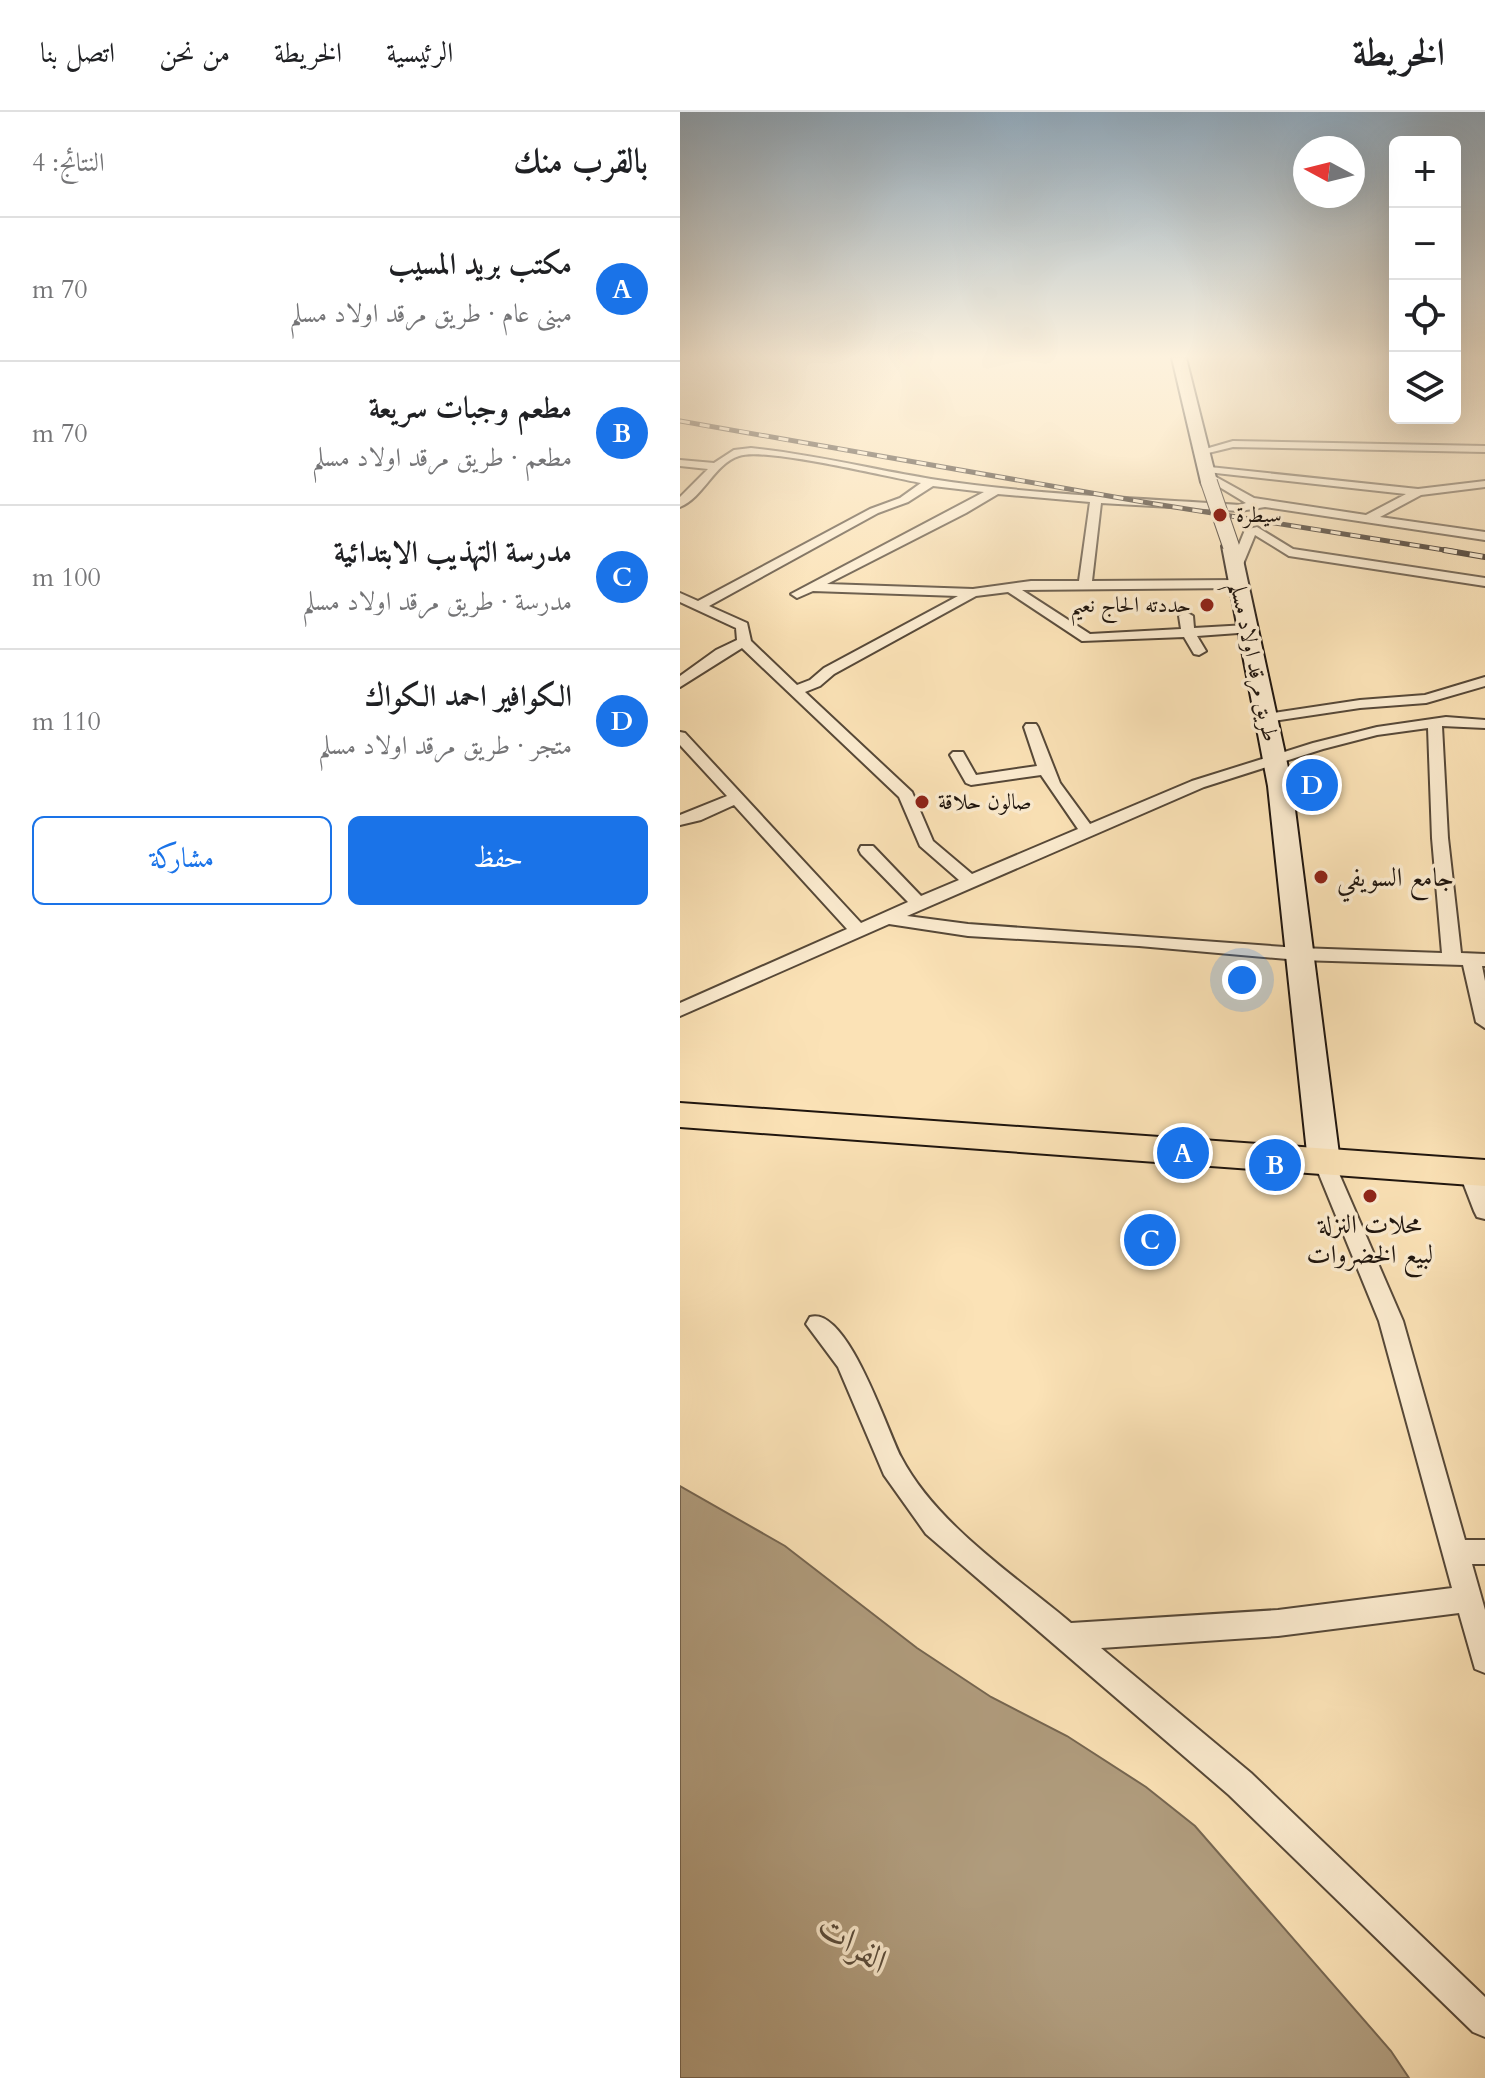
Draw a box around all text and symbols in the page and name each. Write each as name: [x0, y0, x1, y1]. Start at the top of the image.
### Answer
text: الخريطة: [1353, 27, 1445, 79]
text: اتصل بنا: [40, 34, 115, 72]
text: من نحن: [159, 34, 230, 72]
text: الخريطة: [274, 34, 342, 72]
text: الرئيسية: [386, 34, 453, 72]
north arrow: [1293, 136, 1365, 208]
map controls: [1389, 136, 1461, 424]
button: +: [1389, 136, 1461, 208]
text: بالقرب منك: [513, 138, 648, 184]
text: النتائج: 4: [32, 145, 105, 180]
button: −: [1389, 208, 1461, 280]
text: مكتب بريد المسيب: [388, 244, 572, 285]
text: 70 m: [32, 272, 88, 307]
text: A: [612, 272, 632, 307]
button: locate: [1389, 280, 1461, 352]
text: مبنى عام · طريق مرقد اولاد مسلم: [290, 296, 572, 331]
button: layers: [1389, 352, 1461, 424]
text: مطعم وجبات سريعة: [369, 388, 572, 429]
text: 70 m: [32, 416, 88, 451]
text: B: [613, 416, 631, 451]
text: مطعم · طريق مرقد اولاد مسلم: [312, 440, 572, 475]
place label: سيطرة: [1236, 500, 1282, 530]
marker: سيطرة: [1211, 506, 1229, 524]
text: مدرسة التهذيب الابتدائية: [334, 532, 572, 573]
text: 100 m: [32, 560, 101, 595]
text: C: [612, 560, 632, 595]
street label: طريق مرقد اولاد مسلم: [1216, 580, 1286, 746]
text: مدرسة · طريق مرقد اولاد مسلم: [302, 584, 572, 619]
place label: حددته الحاج نعيم: [1070, 590, 1191, 626]
marker: حددته الحاج نعيم: [1198, 596, 1216, 614]
text: الكوافير احمد الكواك: [365, 676, 572, 717]
text: 110 m: [32, 704, 101, 739]
text: D: [611, 704, 633, 739]
text: متجر · طريق مرقد اولاد مسلم: [319, 728, 572, 763]
pin: D: [1286, 755, 1338, 815]
place label: صالون حلاقة: [938, 787, 1032, 817]
marker: صالون حلاقة: [913, 793, 931, 811]
button: مشاركة: [32, 816, 332, 905]
button: حفظ: [348, 816, 648, 905]
place label: جامع السويفي: [1337, 860, 1454, 903]
marker: جامع السويفي: [1312, 868, 1330, 886]
your location: [1222, 960, 1262, 1000]
pin: A: [1157, 1123, 1209, 1183]
pin: B: [1249, 1135, 1301, 1195]
marker: محلات النزلة لبيع الخضروات: [1361, 1187, 1379, 1205]
place label: محلات النزلة لبيع الخضروات: [1307, 1207, 1433, 1278]
pin: C: [1124, 1210, 1176, 1270]
water label: الفرات: [809, 1903, 899, 1985]

